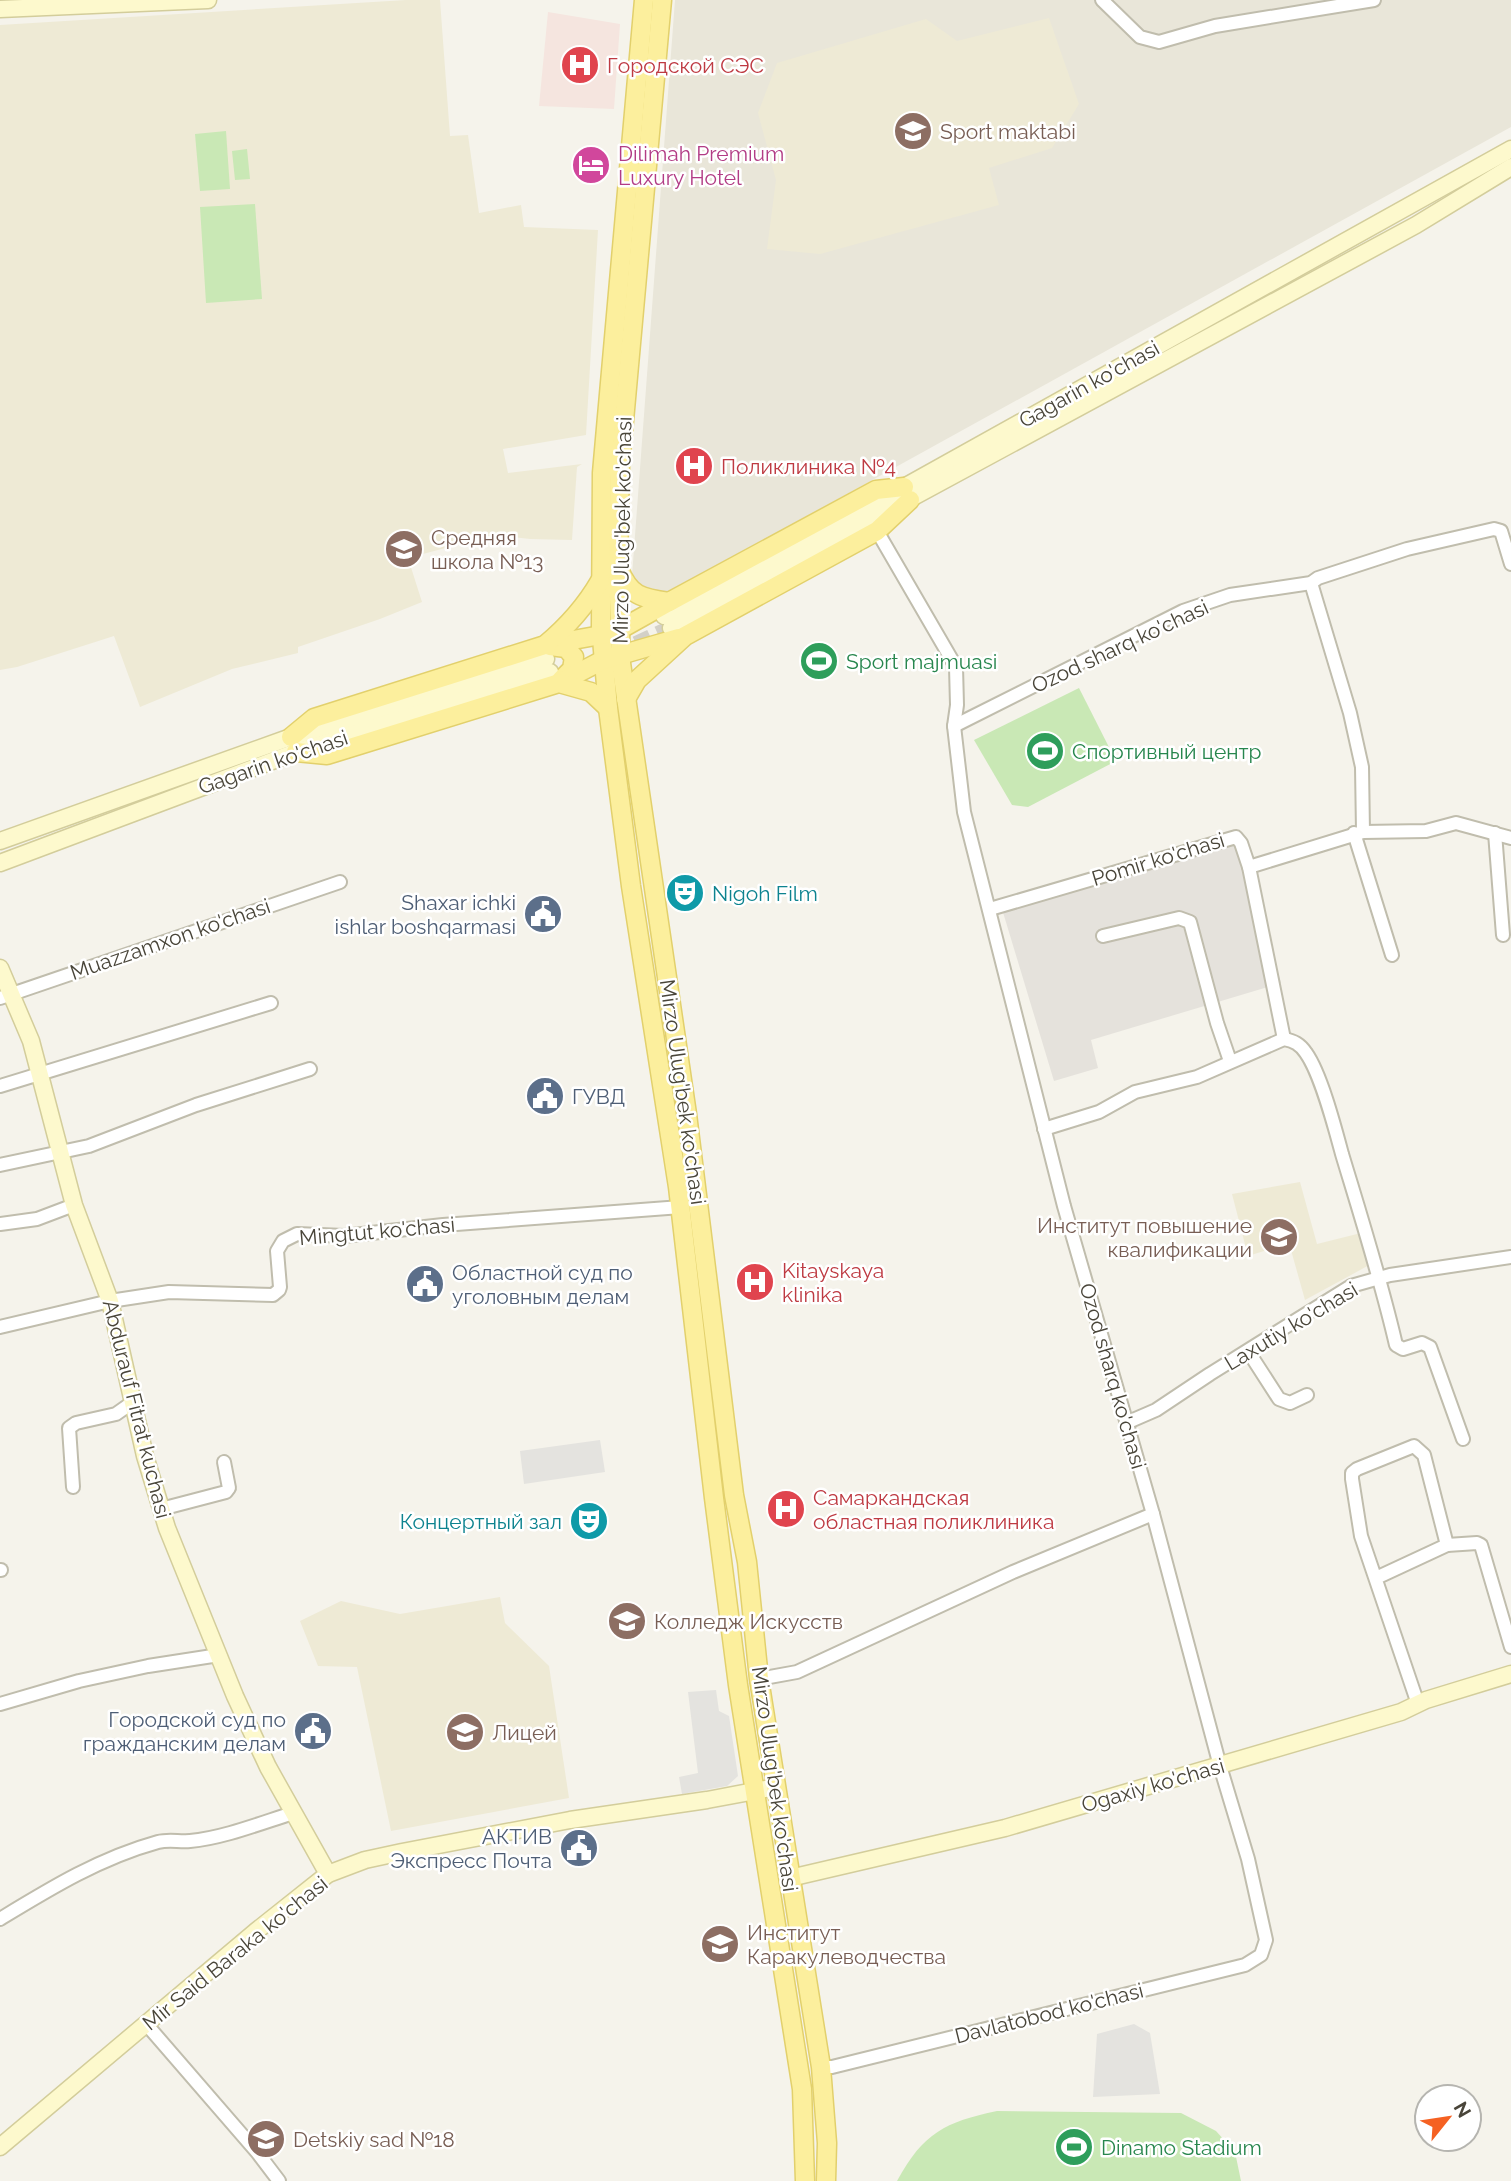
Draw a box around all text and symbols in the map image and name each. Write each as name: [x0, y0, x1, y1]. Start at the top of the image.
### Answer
hospital icon: Городской СЭС: [559, 44, 601, 86]
place label: Городской СЭС: [607, 53, 764, 78]
school or university icon: Sport maktabi: [892, 110, 934, 152]
place label: Sport maktabi: [940, 119, 1076, 144]
place label: Dilimah Premium Luxury Hotel: [618, 141, 784, 190]
hotel icon: Dilimah Premium Luxury Hotel: [570, 144, 612, 186]
street label: Gagarin ko'chasi: [1014, 335, 1164, 433]
street label: Mirzo Ulug'bek ko'chasi: [608, 416, 636, 644]
hospital icon: Поликлиника №4: [673, 445, 715, 487]
place label: Поликлиника №4: [721, 454, 896, 479]
place label: Средняя школа №13: [431, 525, 544, 574]
school or university icon: Средняя школа №13: [383, 528, 425, 570]
street label: Ozod sharq ko'chasi: [1028, 594, 1212, 698]
sports icon: Sport majmuasi: [798, 640, 840, 682]
place label: Sport majmuasi: [846, 649, 997, 674]
street label: Gagarin ko'chasi: [195, 725, 351, 799]
sports icon: Спортивный центр: [1024, 730, 1066, 772]
place label: Спортивный центр: [1072, 739, 1262, 764]
street label: Pomir ko'chasi: [1089, 827, 1227, 891]
theatre icon: Nigoh Film: [664, 872, 706, 914]
place label: Nigoh Film: [712, 881, 818, 906]
place label: Shaxar ichki ishlar boshqarmasi: [335, 890, 516, 939]
street label: Muazzamxon ko'chasi: [67, 893, 273, 985]
public building icon: Shaxar ichki ishlar boshqarmasi: [522, 893, 564, 935]
street label: Mirzo Ulug'bek ko'chasi: [655, 978, 711, 1206]
public building icon: ГУВД: [524, 1075, 566, 1117]
place label: ГУВД: [572, 1084, 625, 1109]
street label: Mingtut ko'chasi: [298, 1212, 456, 1250]
place label: Институт повышение квалификации: [1037, 1213, 1252, 1262]
school or university icon: Институт повышение квалификации: [1258, 1216, 1300, 1258]
place label: Kitayskaya klinika: [782, 1258, 884, 1307]
place label: Областной суд по уголовным делам: [452, 1260, 633, 1309]
hospital icon: Kitayskaya klinika: [734, 1261, 776, 1303]
public building icon: Областной суд по уголовным делам: [404, 1263, 446, 1305]
street label: Laxutiy ko'chasi: [1220, 1276, 1362, 1376]
street label: Ozod sharq ko'chasi: [1075, 1280, 1151, 1472]
street label: Abdurauf Fitrat kuchasi: [98, 1297, 176, 1521]
place label: Самаркандская областная поликлиника: [813, 1485, 1054, 1534]
hospital icon: Самаркандская областная поликлиника: [765, 1488, 807, 1530]
theatre icon: Концертный зал: [568, 1500, 610, 1542]
place label: Концертный зал: [400, 1509, 562, 1534]
school or university icon: Колледж Искусств: [606, 1600, 648, 1642]
place label: Колледж Искусств: [654, 1609, 843, 1634]
street label: Mirzo Ulug'bek ko'chasi: [747, 1665, 803, 1893]
place label: Городской суд по гражданским делам: [83, 1707, 286, 1756]
public building icon: Городской суд по гражданским делам: [292, 1710, 334, 1752]
school or university icon: Лицей: [444, 1711, 486, 1753]
place label: Лицей: [492, 1720, 557, 1745]
street label: Ogaxiy ko'chasi: [1079, 1753, 1227, 1817]
place label: АКТИВ Экспресс Почта: [390, 1824, 552, 1873]
public building icon: АКТИВ Экспресс Почта: [558, 1827, 600, 1869]
street label: Mir Said Baraka ko'chasi: [138, 1871, 332, 2035]
place label: Институт Каракулеводчества: [747, 1920, 946, 1969]
school or university icon: Институт Каракулеводчества: [699, 1923, 741, 1965]
street label: Davlatobod ko'chasi: [952, 1977, 1146, 2049]
north arrow: [1413, 2083, 1483, 2153]
text: N: [1450, 2098, 1476, 2121]
school or university icon: Detskiy sad №18: [245, 2118, 287, 2160]
sports icon: Dinamo Stadium: [1053, 2126, 1095, 2168]
place label: Detskiy sad №18: [293, 2127, 455, 2152]
place label: Dinamo Stadium: [1101, 2135, 1262, 2160]

